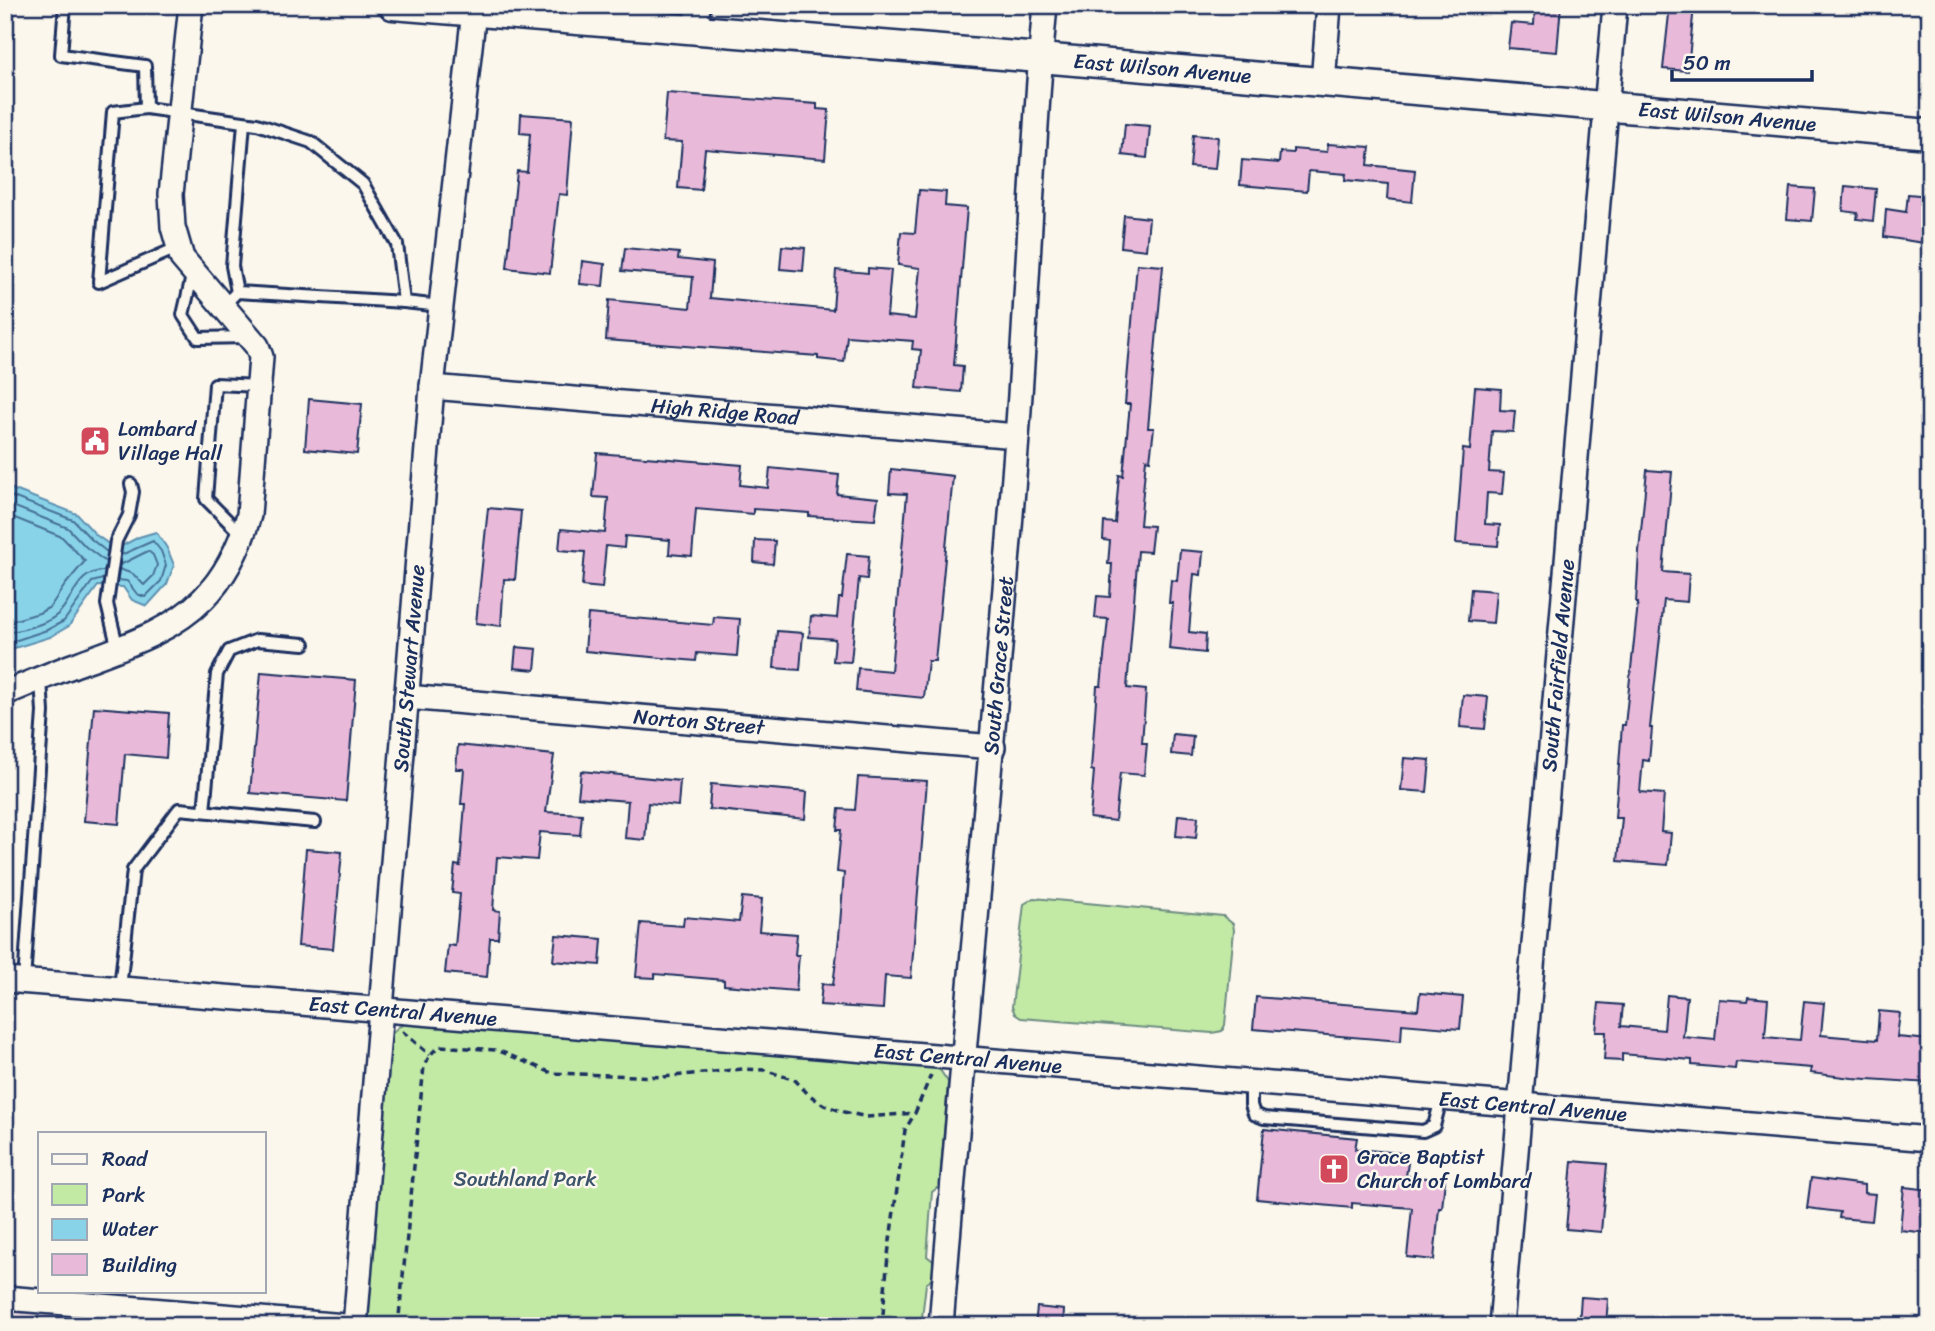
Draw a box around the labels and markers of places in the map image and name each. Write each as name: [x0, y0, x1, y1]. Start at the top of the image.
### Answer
place label: Lombard Village Hall: [118, 410, 223, 472]
public building icon: Lombard Village Hall: [78, 424, 112, 458]
place label: Grace Baptist Church of Lombard: [1357, 1138, 1533, 1200]
church icon: Grace Baptist Church of Lombard: [1317, 1152, 1351, 1186]

